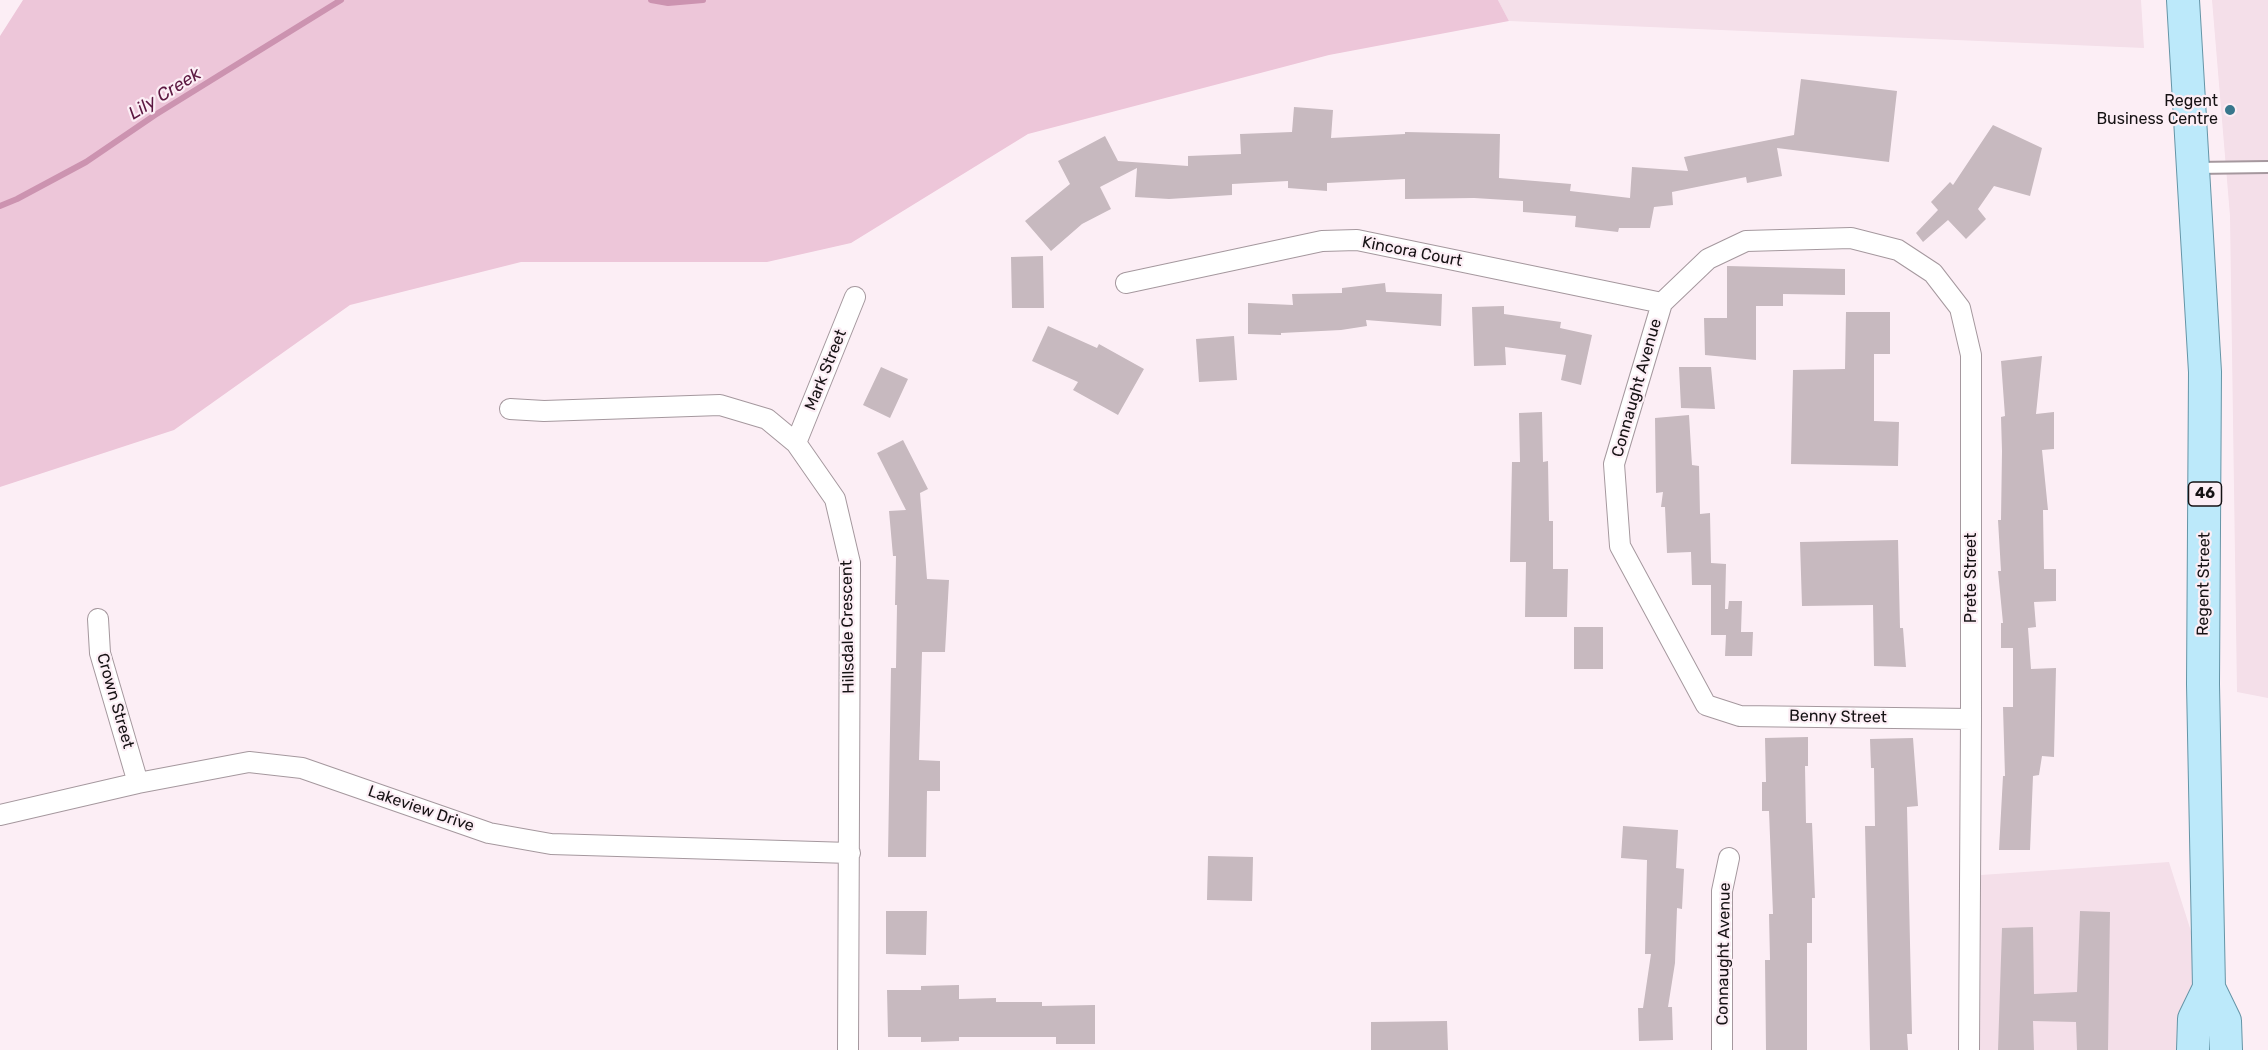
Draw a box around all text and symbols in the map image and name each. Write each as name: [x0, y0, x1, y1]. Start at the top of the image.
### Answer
water label: Lily Creek: [125, 63, 205, 125]
place label: Regent Business Centre: [2096, 91, 2218, 129]
marker: Regent Business Centre: [2223, 103, 2237, 117]
street label: Kincora Court: [1360, 233, 1464, 271]
street label: Connaught Avenue: [1608, 317, 1666, 459]
street label: Mark Street: [801, 327, 851, 413]
road number: 46: [2188, 482, 2222, 506]
street label: Regent Street: [2193, 532, 2215, 636]
street label: Prete Street: [1961, 533, 1981, 623]
street label: Hillsdale Crescent: [837, 560, 859, 694]
street label: Crown Street: [92, 651, 138, 751]
street label: Benny Street: [1789, 707, 1887, 727]
street label: Lakeview Drive: [365, 782, 477, 836]
street label: Connaught Avenue: [1713, 882, 1735, 1026]

